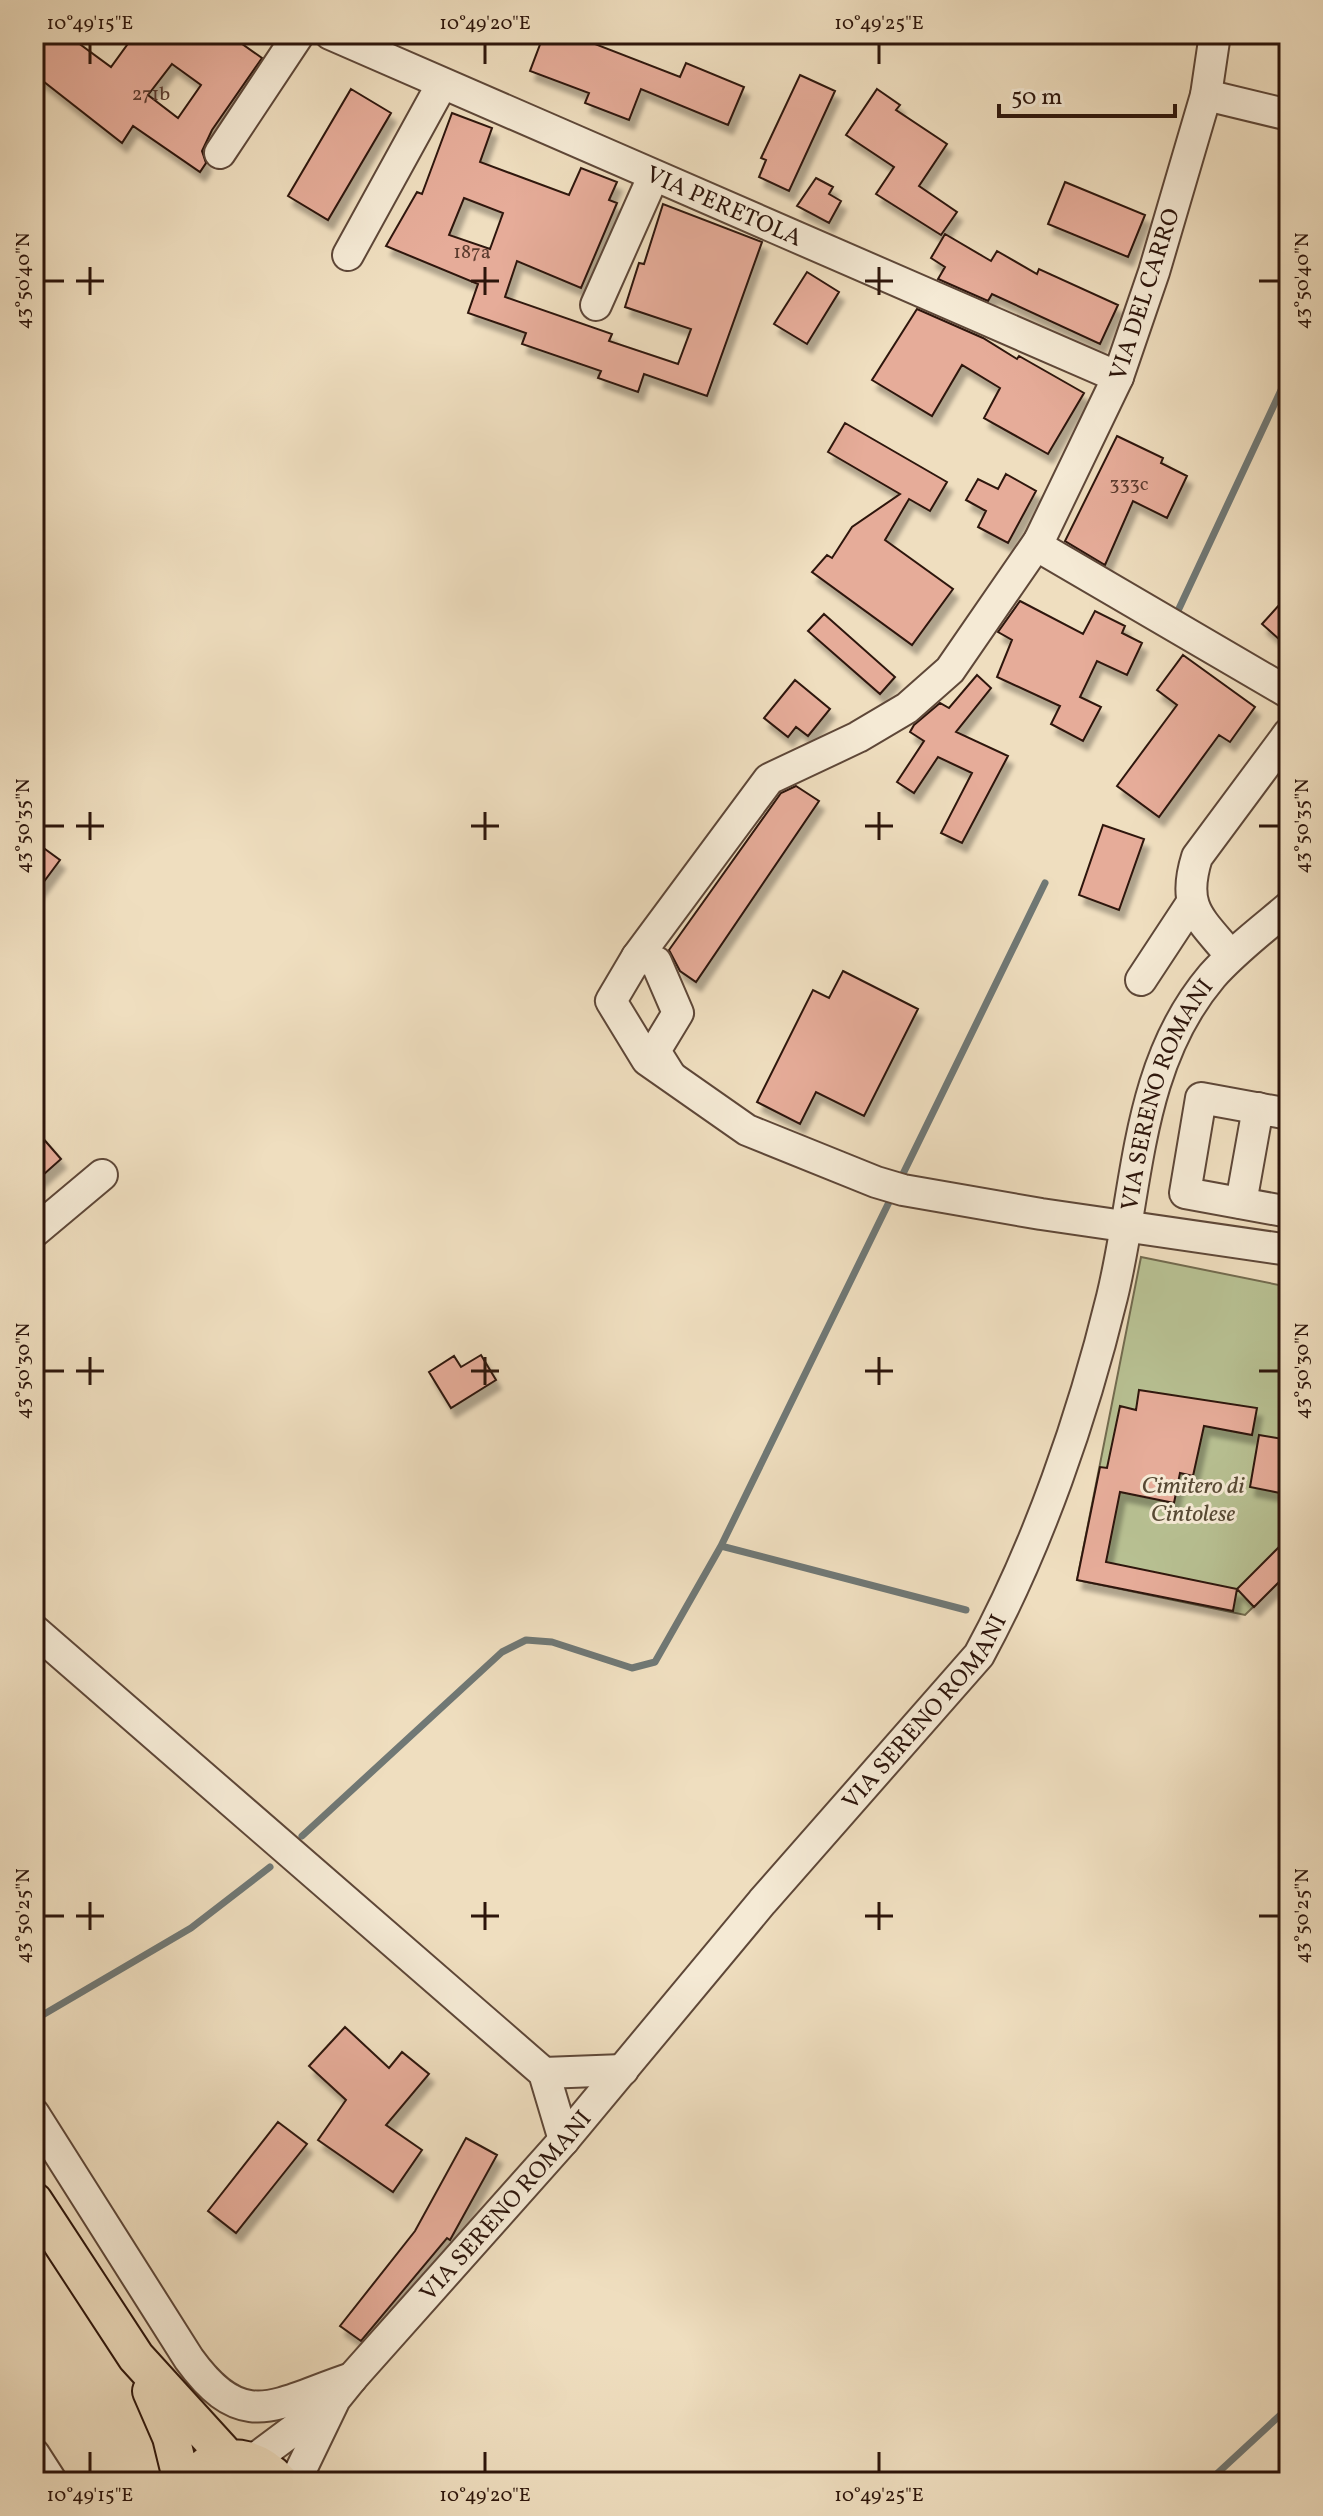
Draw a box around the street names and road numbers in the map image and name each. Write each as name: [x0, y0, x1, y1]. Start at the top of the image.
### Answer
street label: VIA PERETOLA: [640, 159, 807, 256]
street label: VIA DEL CARRO: [1102, 204, 1190, 385]
street label: VIA SERENO ROMANI: [1114, 972, 1222, 1213]
street label: VIA SERENO ROMANI: [835, 1609, 1016, 1818]
street label: VIA SERENO ROMANI: [413, 2104, 601, 2310]

